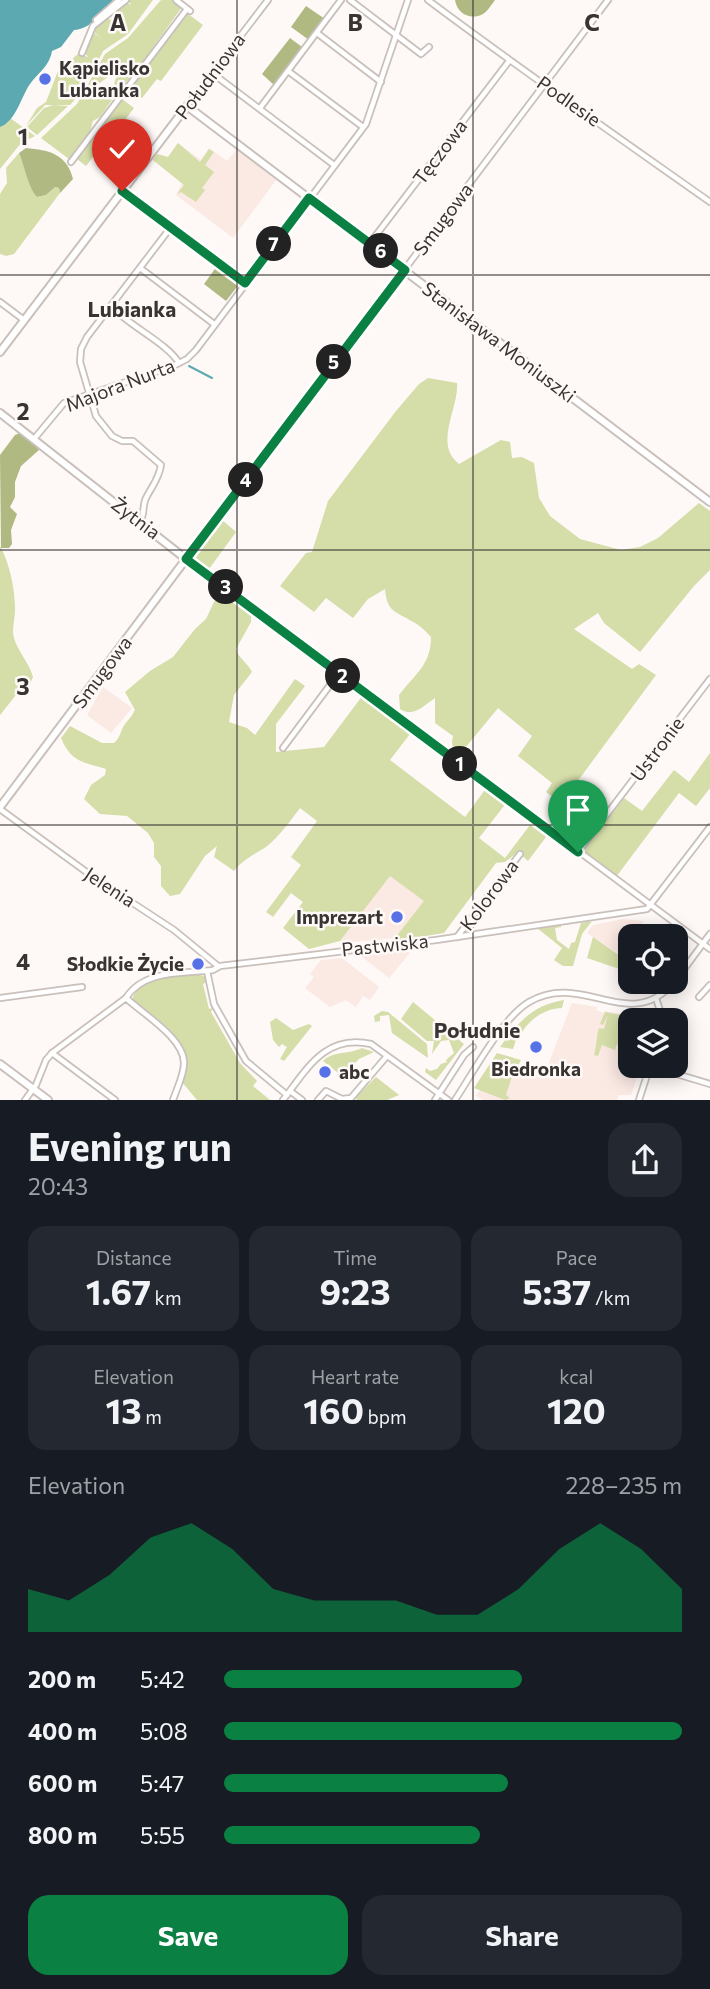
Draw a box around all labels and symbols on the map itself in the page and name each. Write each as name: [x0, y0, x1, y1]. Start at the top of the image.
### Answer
text: A: [110, 8, 127, 36]
text: B: [347, 8, 363, 36]
text: C: [584, 8, 600, 36]
street label: Południowa: [170, 28, 249, 123]
place label: Kąpielisko Lubianka: [59, 56, 150, 101]
street label: Podlesie: [533, 70, 606, 131]
marker: Kąpielisko Lubianka: [37, 71, 53, 87]
street label: Tęczowa: [408, 115, 472, 189]
pin: [92, 119, 152, 191]
text: 1: [18, 122, 28, 150]
street label: Smugowa: [408, 178, 477, 259]
pin: 7: [256, 226, 292, 262]
pin: 6: [364, 233, 398, 268]
street label: Stanisława Moniuszki: [418, 276, 581, 407]
district label: Lubianka: [88, 296, 176, 321]
pin: 5: [316, 344, 352, 380]
street label: Majora Nurta: [62, 353, 178, 416]
text: 2: [16, 397, 30, 425]
pin: 4: [229, 462, 264, 498]
street label: Żytnia: [107, 492, 165, 543]
pin: 3: [208, 570, 244, 604]
street label: Smugowa: [67, 631, 136, 712]
pin: 2: [326, 658, 360, 694]
text: 3: [16, 672, 30, 700]
street label: Ustronie: [625, 712, 688, 785]
pin: 1: [442, 746, 477, 782]
pin: [548, 780, 608, 852]
street label: Kolorowa: [454, 855, 523, 935]
street label: Jelenia: [80, 862, 140, 912]
place label: Imprezart: [296, 905, 383, 928]
marker: Imprezart: [389, 909, 405, 925]
street label: Pastwiska: [340, 929, 430, 960]
text: 4: [16, 947, 30, 975]
place label: Słodkie Życie: [67, 952, 184, 975]
marker: Słodkie Życie: [190, 956, 206, 972]
district label: Południe: [434, 1017, 520, 1042]
marker: Biedronka: [528, 1039, 544, 1055]
place label: Biedronka: [491, 1057, 581, 1080]
place label: abc: [339, 1060, 369, 1083]
marker: abc: [317, 1064, 333, 1080]

